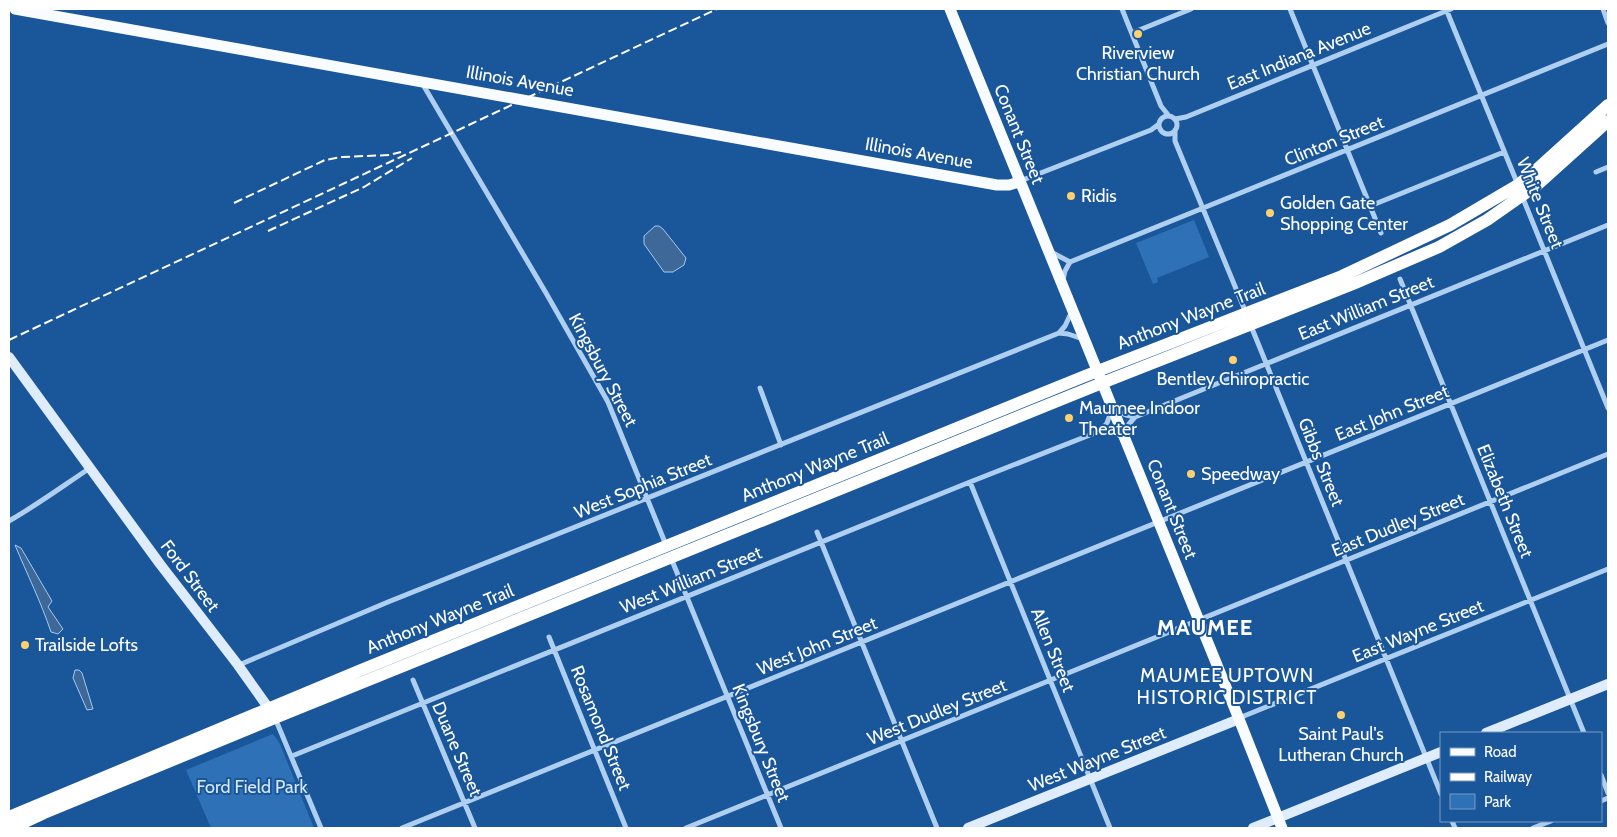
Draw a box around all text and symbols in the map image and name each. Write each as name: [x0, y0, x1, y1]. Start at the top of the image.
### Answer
street label: East Indiana Avenue: [1224, 17, 1374, 95]
marker: Riverview Christian Church: [1132, 28, 1144, 40]
place label: Riverview Christian Church: [1076, 42, 1200, 85]
street label: Illinois Avenue: [464, 61, 576, 101]
street label: Conant Street: [989, 81, 1049, 187]
street label: Clinton Street: [1281, 111, 1387, 171]
street label: Illinois Avenue: [863, 133, 975, 173]
street label: White Street: [1512, 154, 1568, 252]
place label: Ridis: [1081, 185, 1117, 207]
marker: Ridis: [1065, 190, 1077, 202]
place label: Golden Gate Shopping Center: [1280, 192, 1408, 235]
marker: Golden Gate Shopping Center: [1264, 207, 1276, 219]
street label: East William Street: [1295, 271, 1437, 345]
street label: Anthony Wayne Trail: [1114, 277, 1269, 354]
street label: Kingsbury Street: [564, 309, 642, 431]
marker: Bentley Chiropractic: [1227, 354, 1239, 366]
place label: Bentley Chiropractic: [1157, 368, 1309, 390]
street label: East John Street: [1332, 380, 1452, 446]
place label: Maumee Indoor Theater: [1079, 397, 1200, 440]
marker: Maumee Indoor Theater: [1063, 412, 1075, 424]
street label: Gibbs Street: [1293, 415, 1349, 509]
street label: Anthony Wayne Trail: [738, 427, 893, 507]
street label: Elizabeth Street: [1472, 441, 1538, 561]
street label: West Sophia Street: [571, 448, 715, 524]
street label: Conant Street: [1142, 456, 1202, 562]
place label: Speedway: [1201, 463, 1280, 485]
marker: Speedway: [1185, 468, 1197, 480]
street label: East Dudley Street: [1328, 488, 1468, 562]
street label: Ford Street: [156, 536, 224, 616]
street label: West William Street: [617, 542, 765, 618]
street label: Anthony Wayne Trail: [363, 579, 518, 659]
street label: East Wayne Street: [1349, 595, 1487, 667]
street label: Allen Street: [1026, 605, 1080, 695]
street label: West John Street: [754, 612, 880, 680]
district label: MAUMEE: [1157, 614, 1253, 641]
place label: Trailside Lofts: [35, 634, 138, 656]
marker: Trailside Lofts: [19, 639, 31, 651]
street label: Rosamond Street: [566, 662, 636, 794]
district label: MAUMEE UPTOWN HISTORIC DISTRICT: [1137, 664, 1317, 709]
street label: West Dudley Street: [864, 674, 1010, 750]
street label: Kingsbury Street: [727, 681, 795, 805]
street label: Duane Street: [427, 698, 487, 800]
marker: Saint Paul's Lutheran Church: [1335, 709, 1347, 721]
street label: West Wayne Street: [1025, 721, 1169, 797]
place label: Saint Paul's Lutheran Church: [1278, 723, 1404, 766]
legend: [1440, 732, 1602, 822]
text: Road: [1484, 743, 1517, 761]
text: Railway: [1484, 768, 1533, 786]
park label: Ford Field Park: [197, 776, 308, 798]
text: Park: [1484, 793, 1511, 811]

